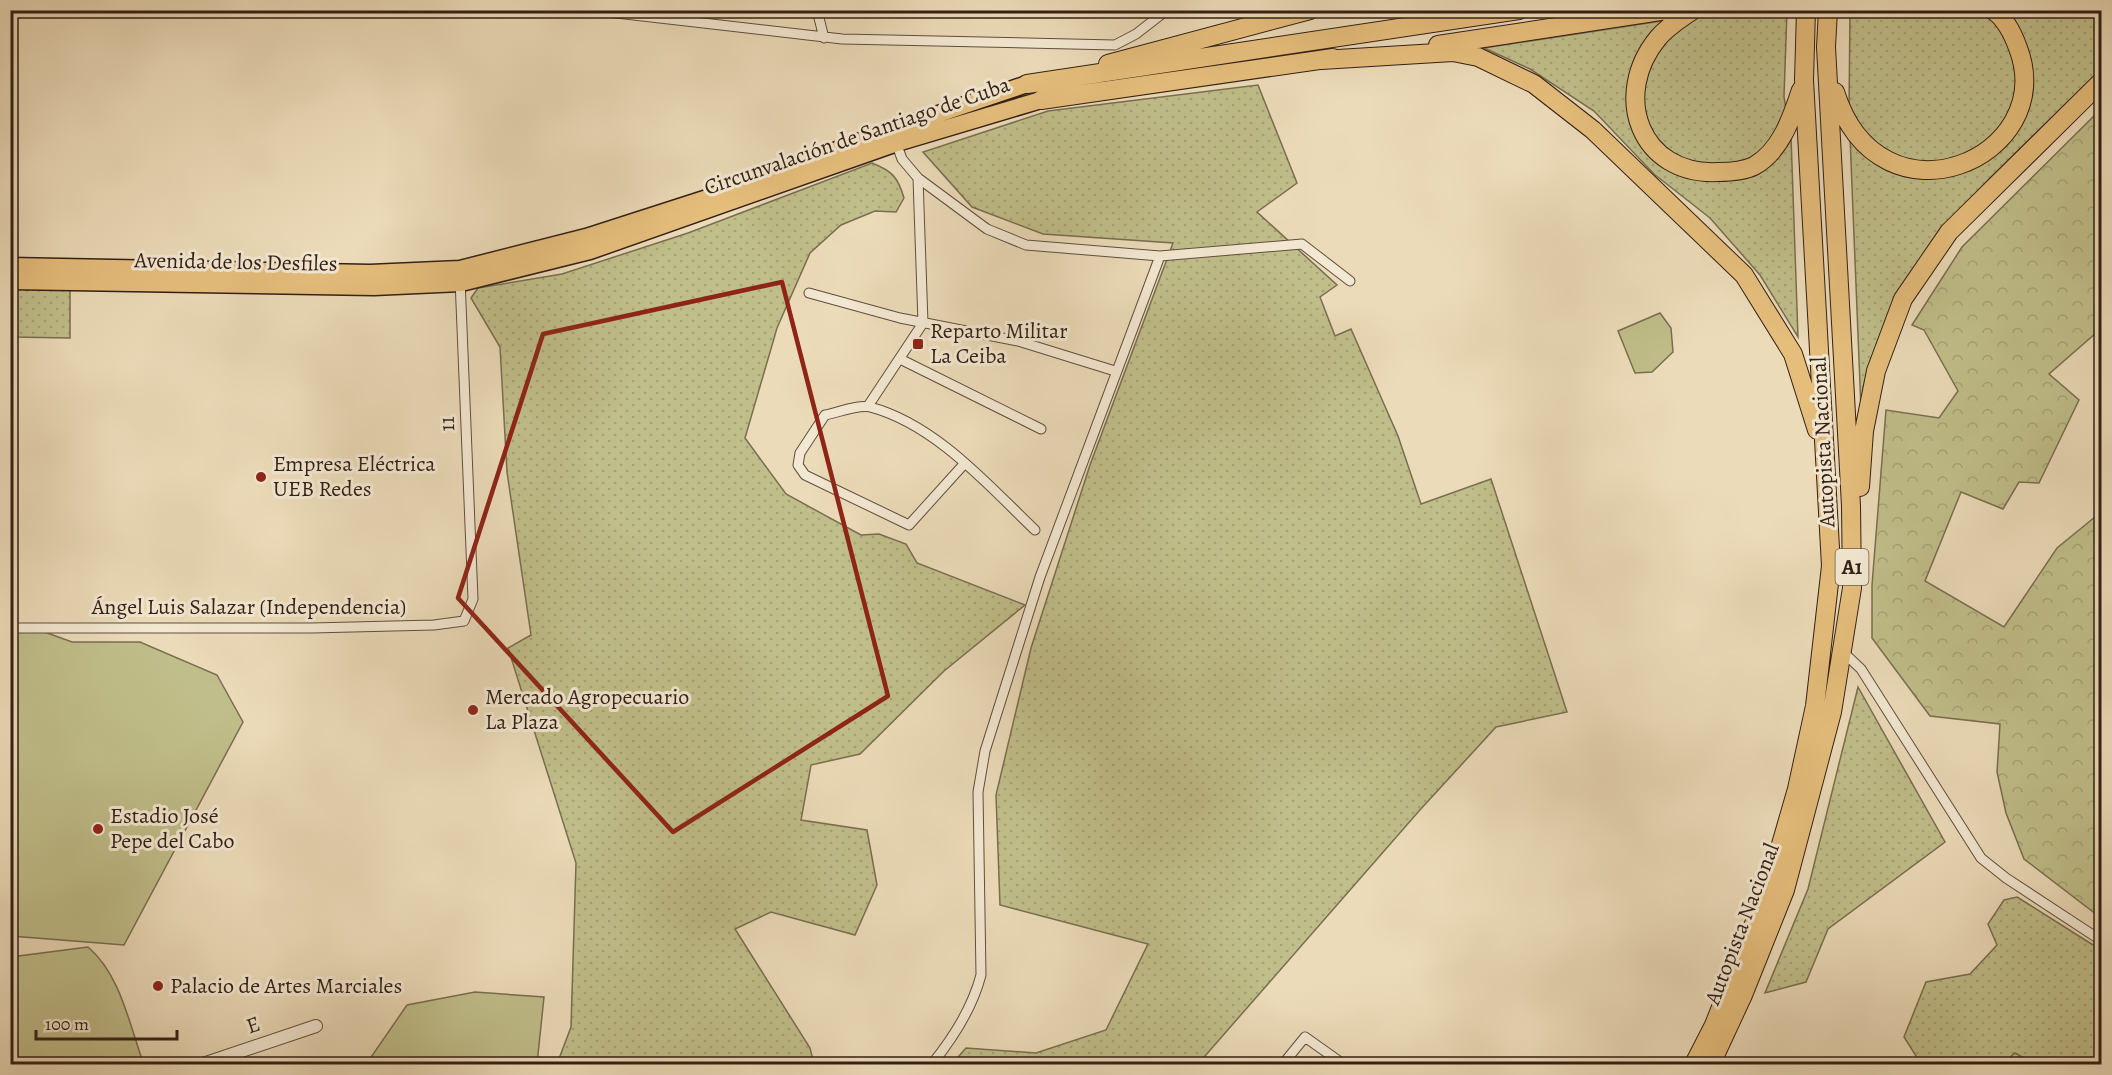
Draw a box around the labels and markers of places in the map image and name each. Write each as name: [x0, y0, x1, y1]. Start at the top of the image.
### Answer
place label: Reparto Militar La Ceiba: [930, 316, 1068, 371]
marker: Reparto Militar La Ceiba: [911, 337, 925, 351]
place label: Empresa Eléctrica UEB Redes: [273, 449, 436, 504]
marker: Empresa Eléctrica UEB Redes: [254, 470, 268, 484]
place label: Mercado Agropecuario La Plaza: [485, 682, 689, 737]
marker: Mercado Agropecuario La Plaza: [466, 703, 480, 717]
place label: Estadio José Pepe del Cabo: [110, 801, 234, 856]
marker: Estadio José Pepe del Cabo: [91, 822, 105, 836]
place label: Palacio de Artes Marciales: [170, 971, 402, 1001]
marker: Palacio de Artes Marciales: [151, 979, 165, 993]

